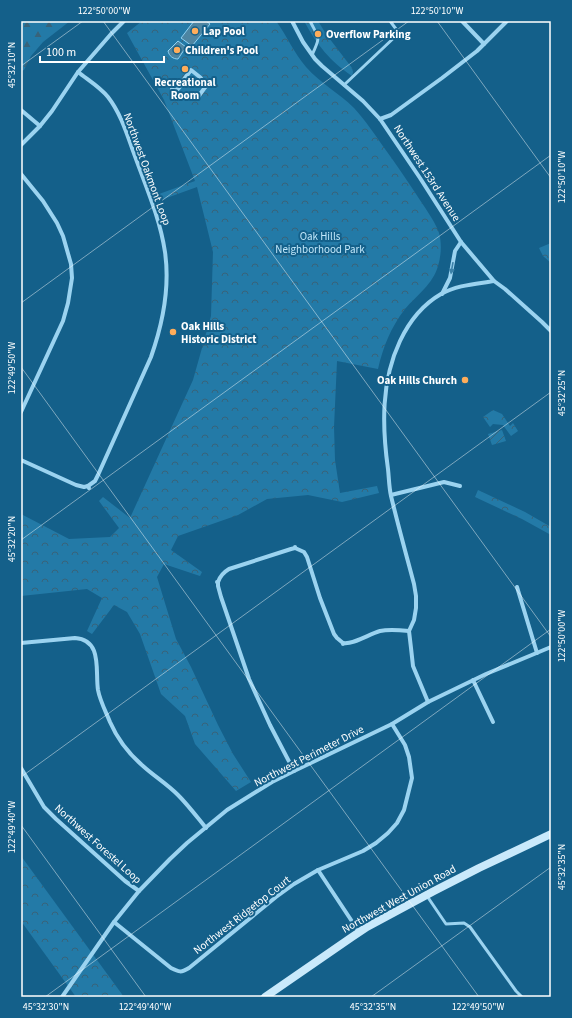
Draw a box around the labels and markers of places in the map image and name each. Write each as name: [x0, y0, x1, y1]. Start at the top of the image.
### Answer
place label: Lap Pool: [203, 24, 246, 39]
marker: Lap Pool: [190, 26, 200, 36]
place label: Overflow Parking: [326, 27, 411, 42]
marker: Overflow Parking: [313, 29, 323, 39]
place label: Children's Pool: [185, 43, 259, 58]
marker: Children's Pool: [172, 45, 182, 55]
marker: Recreational Room: [180, 64, 190, 74]
place label: Recreational Room: [154, 75, 217, 103]
place label: Oak Hills Historic District: [181, 319, 257, 347]
marker: Oak Hills Historic District: [168, 327, 178, 337]
place label: Oak Hills Church: [377, 373, 457, 388]
marker: Oak Hills Church: [460, 375, 470, 385]

